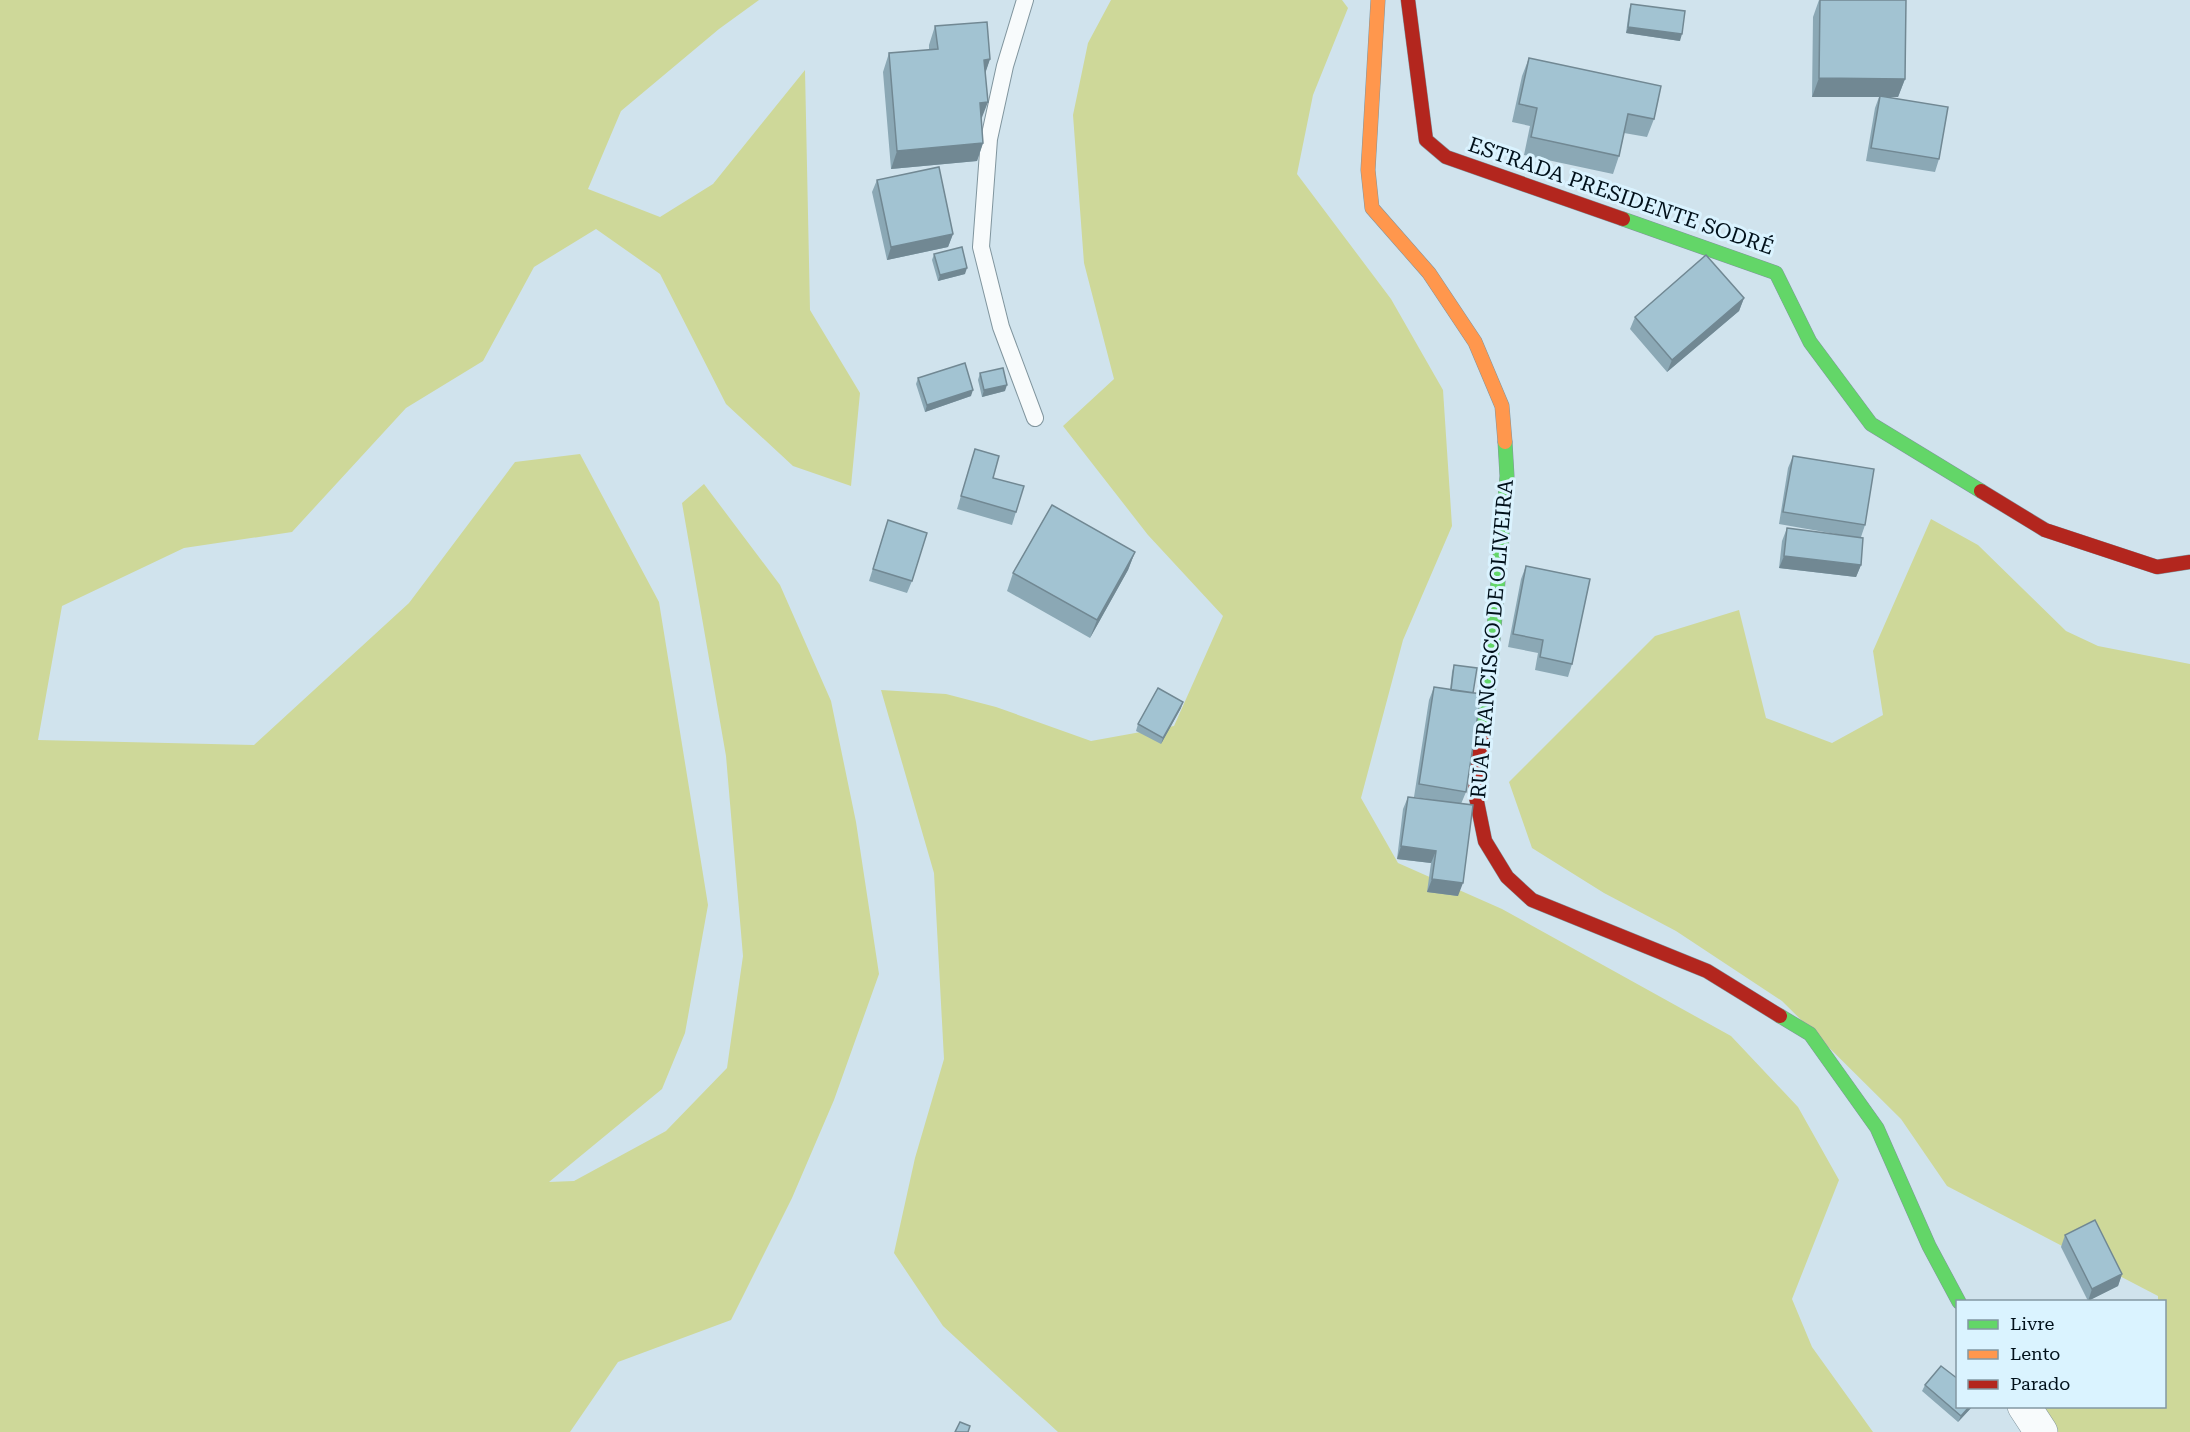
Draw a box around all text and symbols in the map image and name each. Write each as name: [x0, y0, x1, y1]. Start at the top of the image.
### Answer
street label: ESTRADA PRESIDENTE SODRÉ: [1465, 131, 1777, 260]
street label: RUA FRANCISCO DE OLIVEIRA: [1466, 478, 1518, 799]
legend: [1956, 1300, 2166, 1408]
text: Livre: [2010, 1313, 2055, 1334]
text: Lento: [2010, 1343, 2060, 1364]
text: Parado: [2010, 1373, 2070, 1394]

